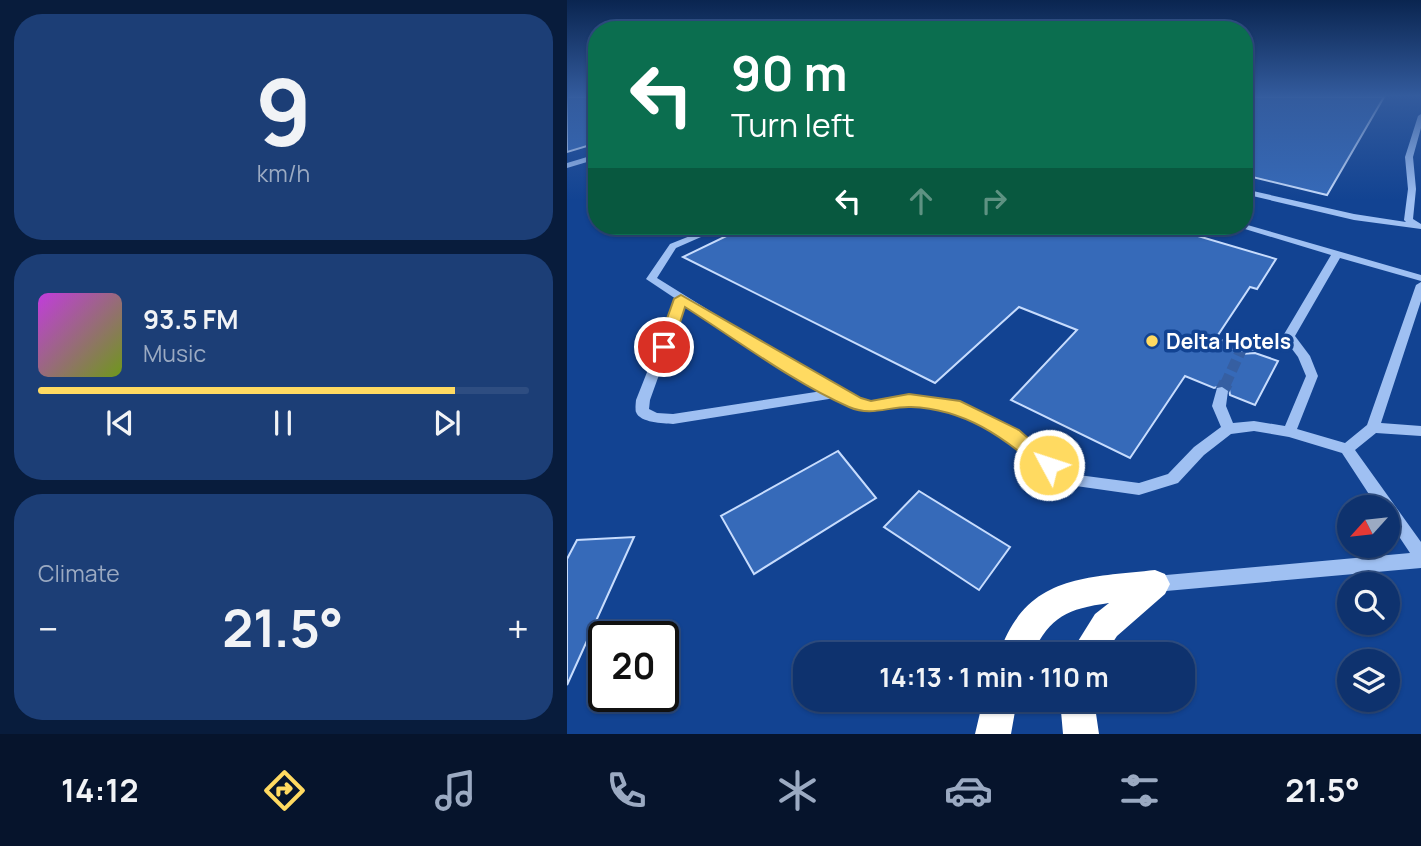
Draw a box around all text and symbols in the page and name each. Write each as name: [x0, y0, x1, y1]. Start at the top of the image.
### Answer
text: 90 m: [731, 39, 848, 106]
text: 9: [255, 49, 312, 173]
icon: left: [616, 49, 707, 140]
text: Turn left: [731, 103, 855, 147]
text: km/h: [257, 157, 310, 189]
icon: left: [829, 182, 867, 220]
icon: ahead: [902, 182, 940, 220]
icon: right: [975, 182, 1013, 220]
text: 93.5 FM: [143, 301, 238, 337]
pin: [634, 317, 694, 377]
place label: Delta Hotels: [1166, 327, 1291, 355]
icon: arrive: [645, 328, 683, 366]
marker: Delta Hotels: [1144, 333, 1160, 349]
text: Music: [143, 337, 206, 369]
icon: previous: [101, 404, 139, 442]
icon: pause: [264, 404, 302, 442]
icon: next: [428, 404, 466, 442]
position arrow: [1012, 428, 1086, 502]
north arrow: [1337, 495, 1400, 558]
map controls: [1337, 495, 1400, 712]
text: Climate: [38, 557, 120, 589]
button: search: [1337, 572, 1400, 635]
text: 21.5°: [222, 592, 343, 663]
text: −: [38, 602, 59, 654]
text: +: [507, 602, 529, 654]
speed limit sign: 20: [588, 621, 679, 712]
button: layers: [1337, 649, 1400, 712]
text: 14:13 · 1 min · 110 m: [879, 659, 1109, 695]
icon: directions: [260, 766, 309, 815]
icon: music: [431, 766, 480, 815]
icon: phone: [602, 766, 651, 815]
icon: climate: [773, 766, 822, 815]
icon: car: [944, 766, 993, 815]
icon: filters: [1115, 766, 1164, 815]
text: 14:12: [61, 768, 138, 812]
text: 21.5°: [1285, 768, 1360, 812]

